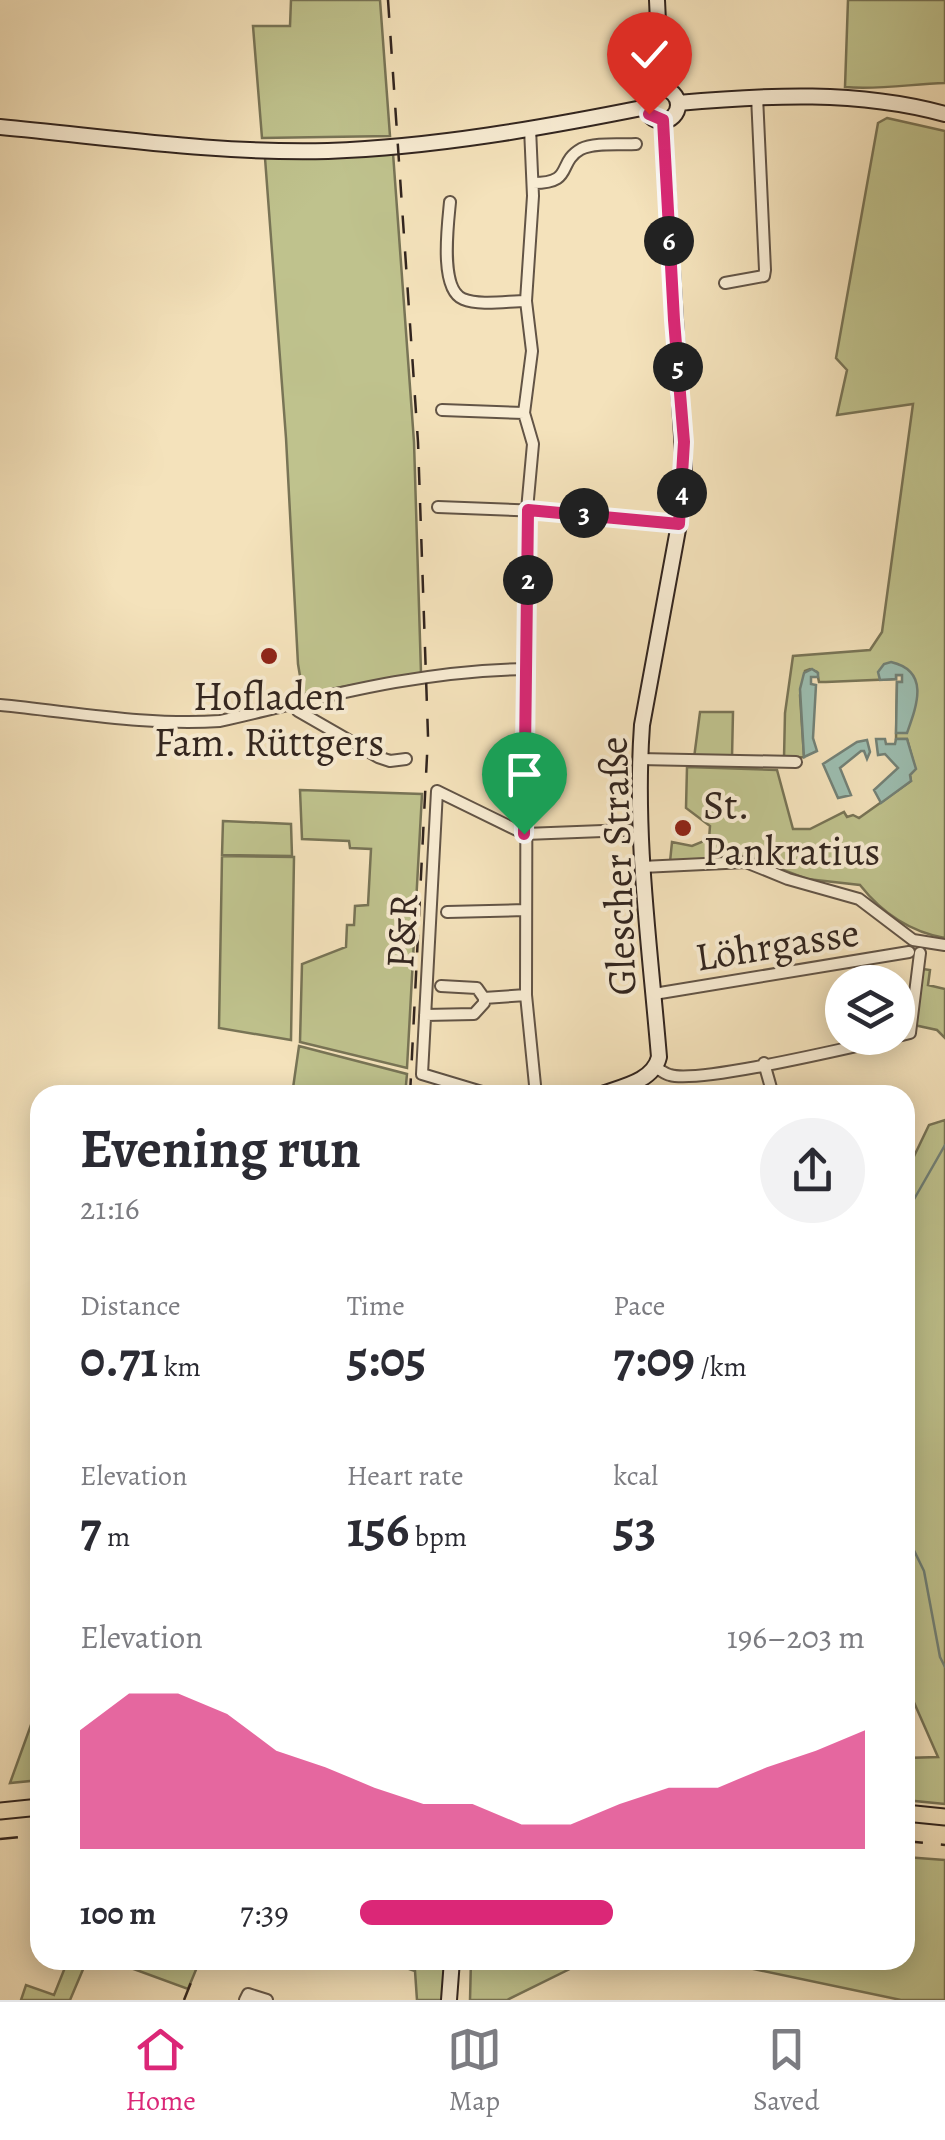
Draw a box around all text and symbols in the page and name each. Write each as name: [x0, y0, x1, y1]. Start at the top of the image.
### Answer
pin: [607, 12, 692, 115]
icon: check: [622, 27, 677, 82]
pin: 6: [644, 216, 694, 266]
text: 6: [662, 222, 676, 260]
pin: 5: [653, 342, 703, 392]
text: 5: [672, 348, 684, 386]
pin: 4: [657, 468, 707, 518]
text: 4: [675, 474, 689, 512]
pin: 3: [559, 488, 609, 538]
text: 3: [578, 494, 590, 532]
pin: 2: [503, 555, 553, 605]
text: 2: [521, 561, 535, 599]
marker: Hofladen Fam. Rüttgers: [258, 645, 280, 667]
place label: Hofladen Fam. Rüttgers: [154, 669, 384, 770]
pin: [482, 732, 567, 835]
street label: Glescher Straße: [585, 736, 650, 996]
icon: arrive: [497, 747, 552, 802]
place label: St. Pankratius: [703, 778, 880, 879]
marker: St. Pankratius: [672, 817, 694, 839]
street label: P&R: [372, 892, 431, 970]
street label: Löhrgasse: [691, 904, 863, 985]
map controls: [825, 965, 915, 1055]
button: layers: [825, 965, 915, 1055]
text: Evening run: [80, 1111, 361, 1186]
button: share: [760, 1118, 865, 1223]
text: 21:16: [80, 1186, 140, 1230]
text: Distance: [80, 1287, 180, 1325]
text: Time: [347, 1287, 405, 1325]
text: Pace: [613, 1287, 665, 1325]
text: 0.71: [80, 1325, 158, 1393]
text: 5:05: [347, 1325, 426, 1393]
text: 7:09: [613, 1325, 695, 1393]
text: km: [158, 1348, 201, 1386]
text: /km: [695, 1348, 747, 1386]
text: Elevation: [80, 1457, 187, 1495]
text: Heart rate: [347, 1457, 464, 1495]
text: kcal: [613, 1457, 658, 1495]
text: 7: [80, 1495, 101, 1563]
text: 156: [347, 1495, 409, 1563]
text: 53: [613, 1495, 656, 1563]
text: m: [101, 1518, 130, 1556]
text: bpm: [409, 1518, 467, 1556]
text: Elevation: [80, 1615, 203, 1659]
text: 196–203 m: [727, 1615, 865, 1659]
text: 100 m: [80, 1891, 156, 1935]
text: 7:39: [240, 1891, 289, 1935]
tab: Home: [126, 2022, 196, 2120]
tab: Map: [447, 2022, 502, 2120]
tab: Saved: [753, 2022, 819, 2120]

